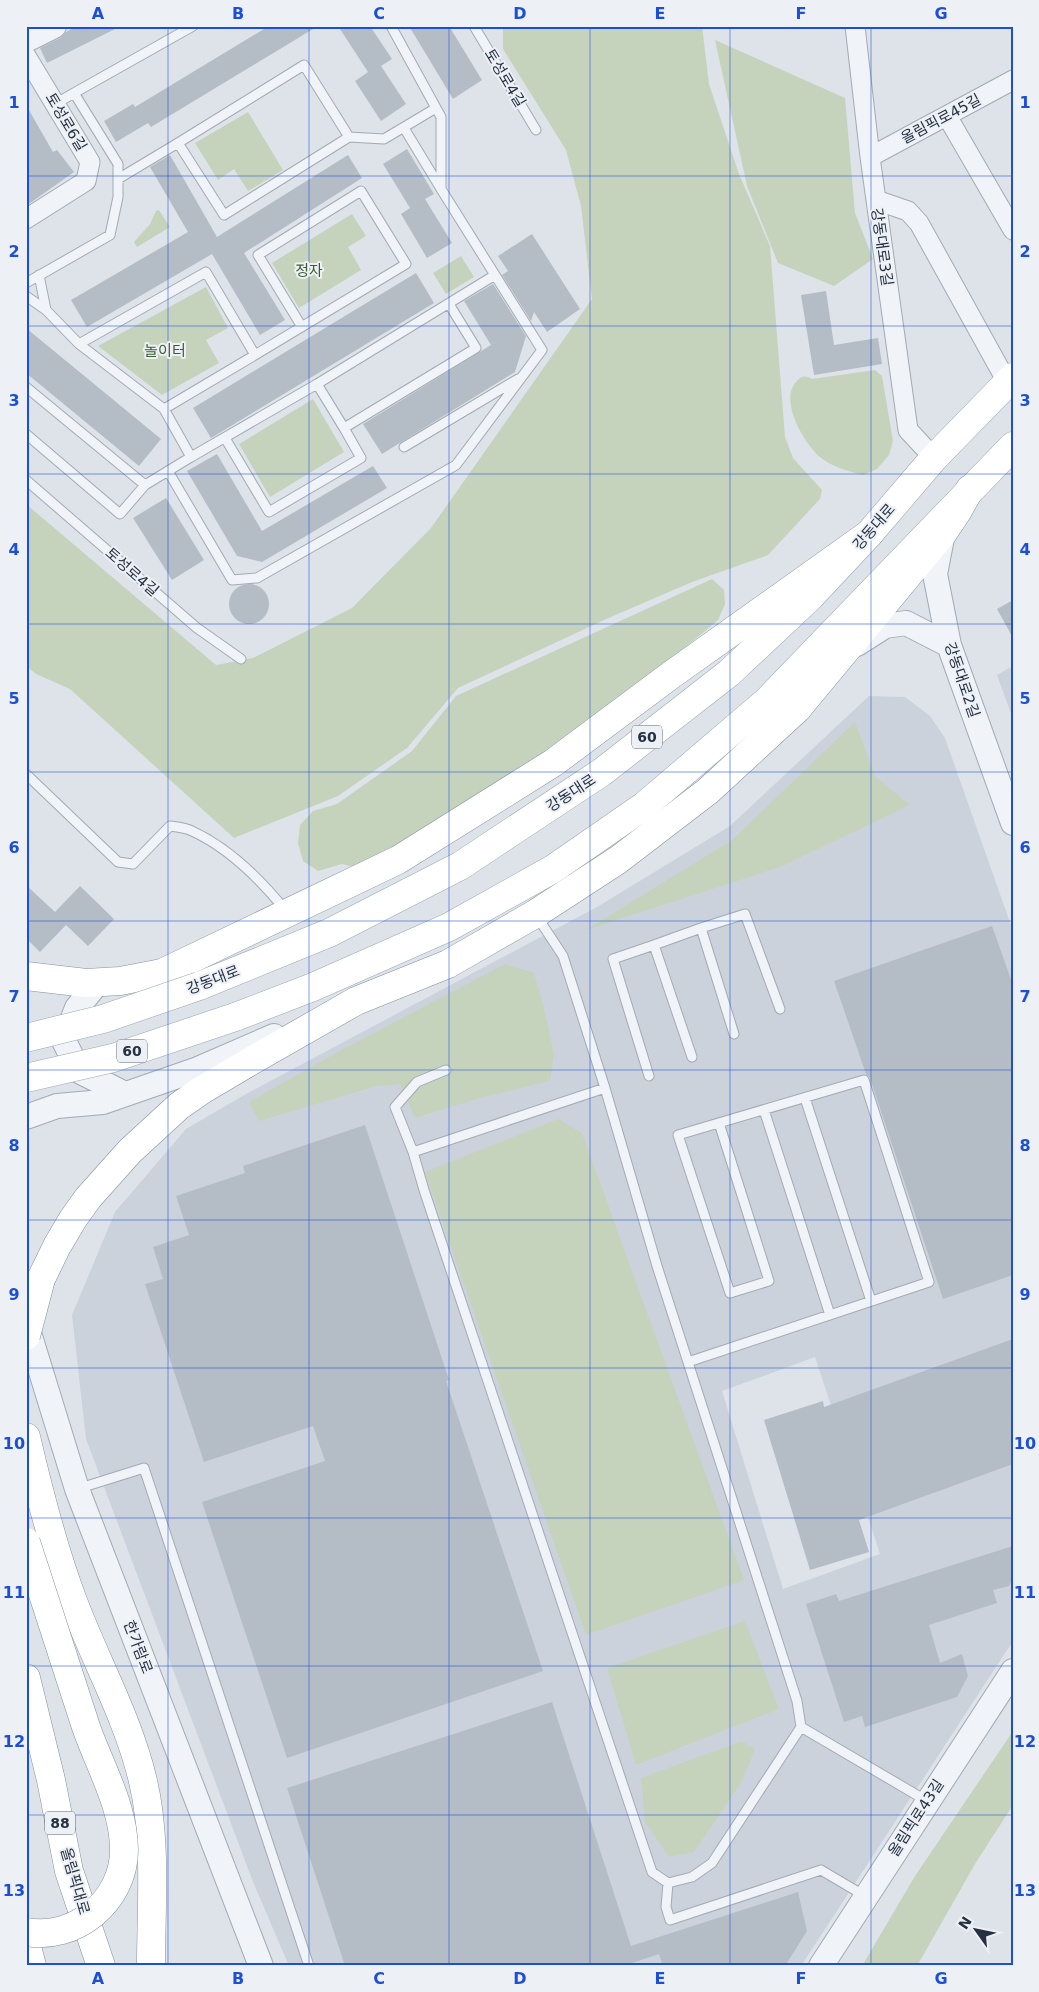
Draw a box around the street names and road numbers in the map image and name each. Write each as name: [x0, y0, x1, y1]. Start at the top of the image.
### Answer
street label: 토성로4길: [481, 46, 529, 110]
street label: 토성로6길: [42, 90, 90, 154]
street label: 올림픽로45길: [898, 90, 984, 148]
street label: 강동대로3길: [868, 207, 896, 287]
street label: 강동대로: [849, 500, 899, 554]
street label: 토성로4길: [102, 544, 162, 600]
street label: 강동대로2길: [941, 640, 983, 720]
road number: 60: [632, 726, 662, 749]
street label: 강동대로: [543, 770, 599, 816]
street label: 강동대로: [184, 962, 242, 998]
road number: 60: [117, 1040, 147, 1062]
street label: 한가람로: [120, 1618, 156, 1676]
street label: 올림픽로43길: [884, 1776, 948, 1860]
road number: 88: [45, 1812, 75, 1835]
street label: 올림픽대로: [57, 1845, 93, 1917]

